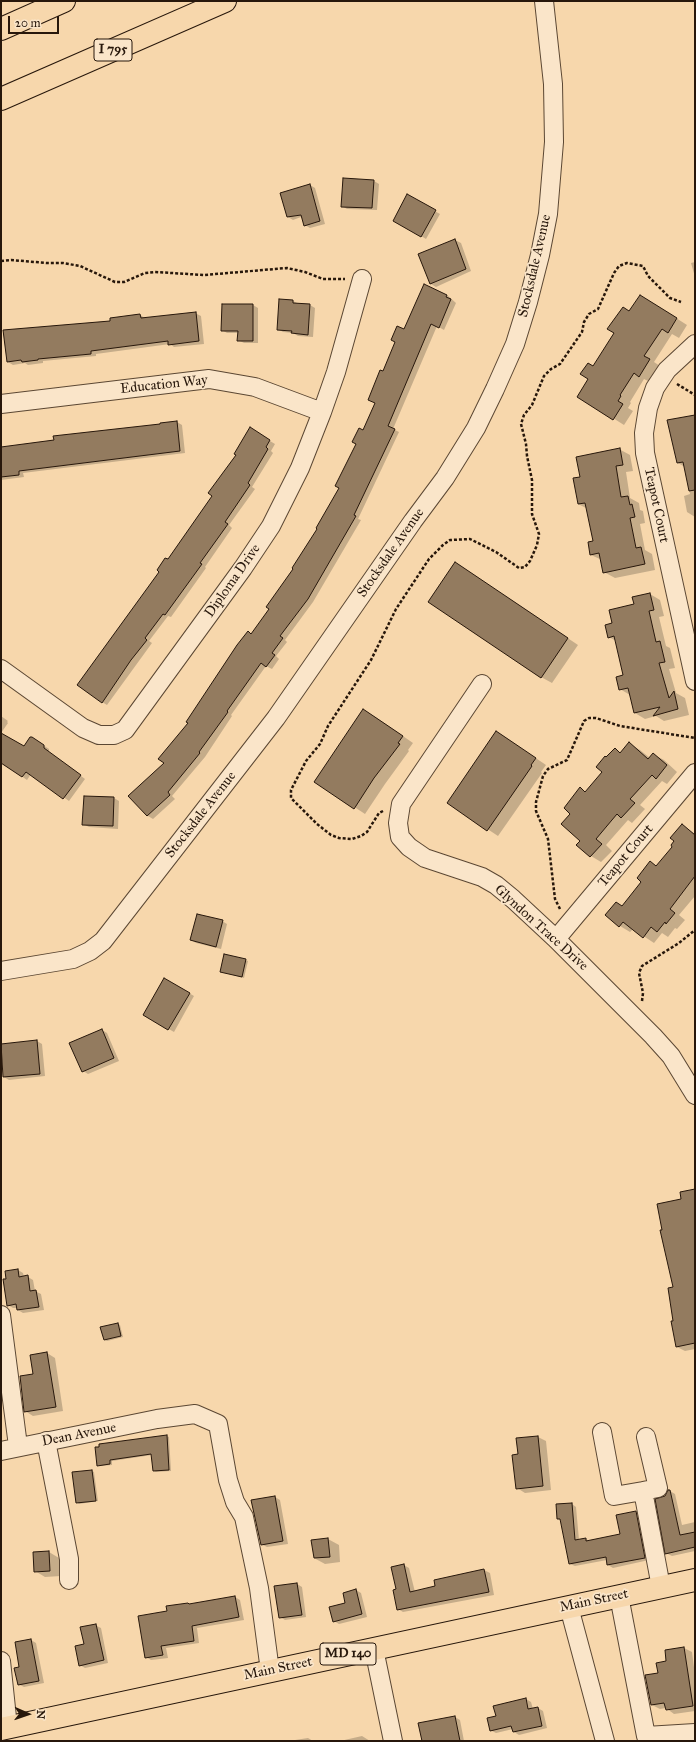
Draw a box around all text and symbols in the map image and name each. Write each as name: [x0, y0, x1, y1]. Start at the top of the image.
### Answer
scale bar: [10, 8, 61, 34]
text: 20 m: [15, 16, 41, 30]
road number: I 795: [94, 39, 132, 61]
street label: Stocksdale Avenue: [515, 213, 555, 319]
street label: Education Way: [119, 372, 209, 398]
street label: Teapot Court: [640, 466, 672, 544]
street label: Stocksdale Avenue: [354, 505, 428, 601]
street label: Diploma Drive: [202, 541, 264, 621]
street label: Stocksdale Avenue: [162, 768, 240, 862]
street label: Teapot Court: [595, 821, 657, 891]
street label: Glyndon Trace Drive: [491, 882, 591, 974]
street label: Dean Avenue: [40, 1420, 118, 1450]
street label: Main Street: [558, 1586, 630, 1616]
road number: MD 140: [320, 1643, 376, 1665]
street label: Main Street: [242, 1654, 314, 1684]
north arrow: [8, 1694, 48, 1734]
text: N: [34, 1710, 47, 1719]

